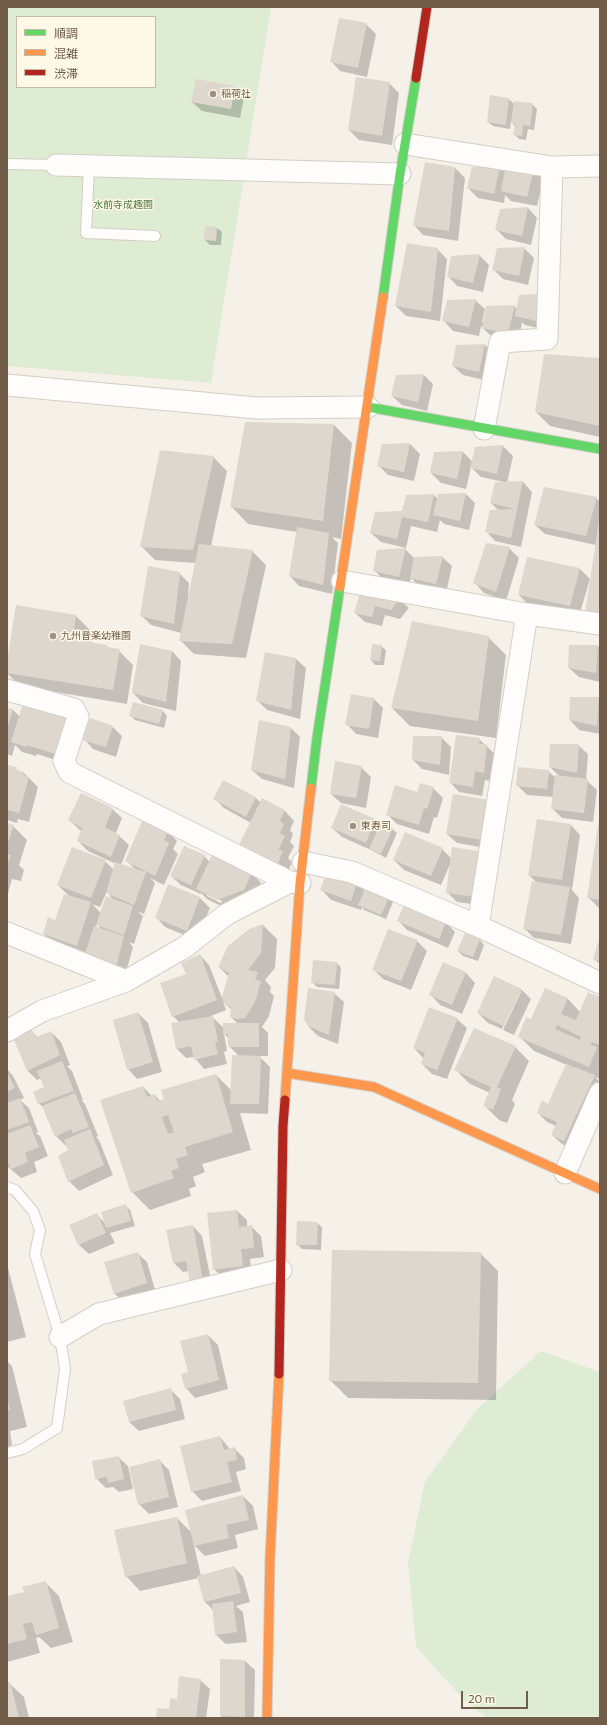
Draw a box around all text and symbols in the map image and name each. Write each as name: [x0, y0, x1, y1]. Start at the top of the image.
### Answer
legend: [16, 16, 156, 88]
text: 順調: [54, 26, 78, 40]
text: 混雑: [54, 46, 78, 60]
text: 渋滞: [54, 66, 78, 80]
place label: 稲荷社: [221, 88, 251, 100]
marker: 稲荷社: [208, 89, 218, 99]
park label: 水前寺成趣園: [93, 199, 153, 211]
place label: 九州音楽幼稚園: [61, 630, 131, 642]
marker: 九州音楽幼稚園: [48, 631, 58, 641]
place label: 東寿司: [361, 820, 391, 832]
marker: 東寿司: [348, 821, 358, 831]
scale bar: [463, 1683, 530, 1709]
text: 20 m: [468, 1691, 495, 1705]

